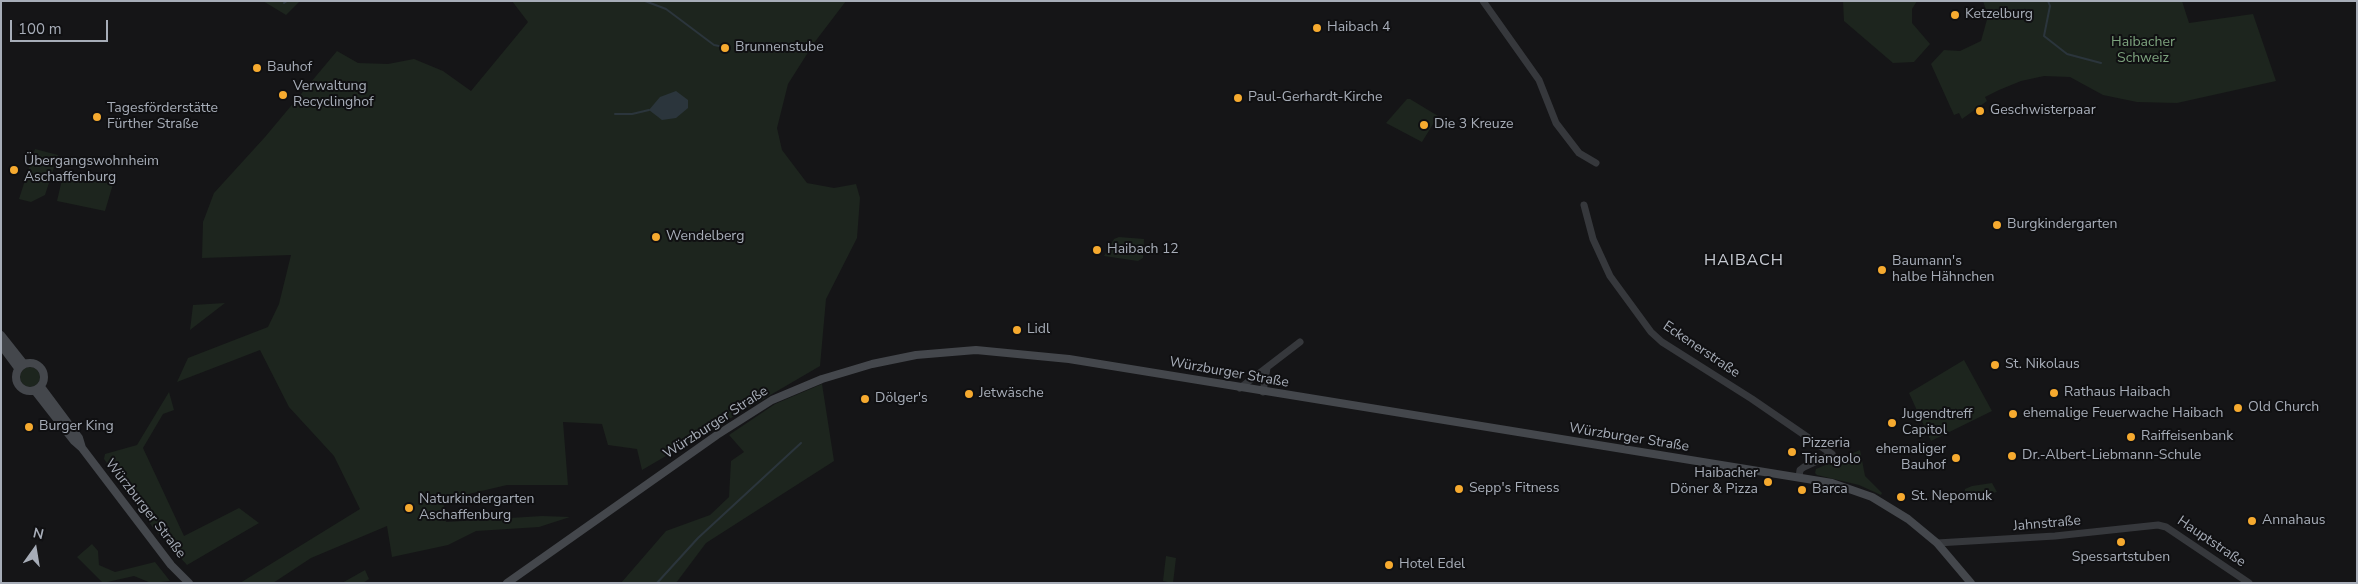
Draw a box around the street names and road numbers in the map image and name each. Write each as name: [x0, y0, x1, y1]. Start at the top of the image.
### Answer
street label: Eckenerstraße: [1659, 318, 1743, 382]
street label: Würzburger Straße: [1168, 354, 1290, 392]
street label: Würzburger Straße: [661, 383, 771, 463]
street label: Würzburger Straße: [1568, 420, 1690, 456]
street label: Würzburger Straße: [101, 456, 189, 562]
street label: Jahnstraße: [2012, 513, 2082, 535]
street label: Hauptstraße: [2174, 513, 2248, 571]

